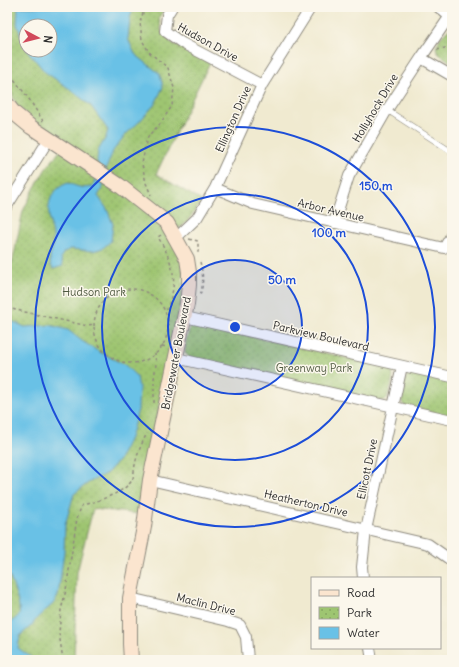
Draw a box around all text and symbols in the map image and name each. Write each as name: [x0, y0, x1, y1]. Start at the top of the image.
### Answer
north arrow: [18, 18, 58, 58]
street label: Hudson Drive: [175, 20, 241, 64]
text: N: [41, 35, 55, 44]
street label: Hollyhock Drive: [349, 71, 401, 145]
street label: Ellington Drive: [212, 84, 254, 154]
text: 150 m: [360, 178, 393, 193]
street label: Arbor Avenue: [296, 196, 366, 224]
text: 100 m: [312, 225, 346, 240]
text: 50 m: [268, 272, 297, 287]
park label: Hudson Park: [62, 285, 126, 299]
street label: Bridgewater Boulevard: [158, 295, 194, 411]
street label: Parkview Boulevard: [272, 318, 371, 354]
centre of rings: [228, 320, 242, 334]
park label: Greenway Park: [276, 361, 353, 375]
street label: Ellicott Drive: [354, 437, 380, 501]
street label: Heatherton Drive: [263, 487, 349, 519]
legend: [311, 577, 441, 649]
text: Road: [347, 585, 375, 600]
street label: Maclin Drive: [175, 590, 237, 618]
text: Park: [347, 605, 372, 620]
text: Water: [347, 625, 380, 640]

